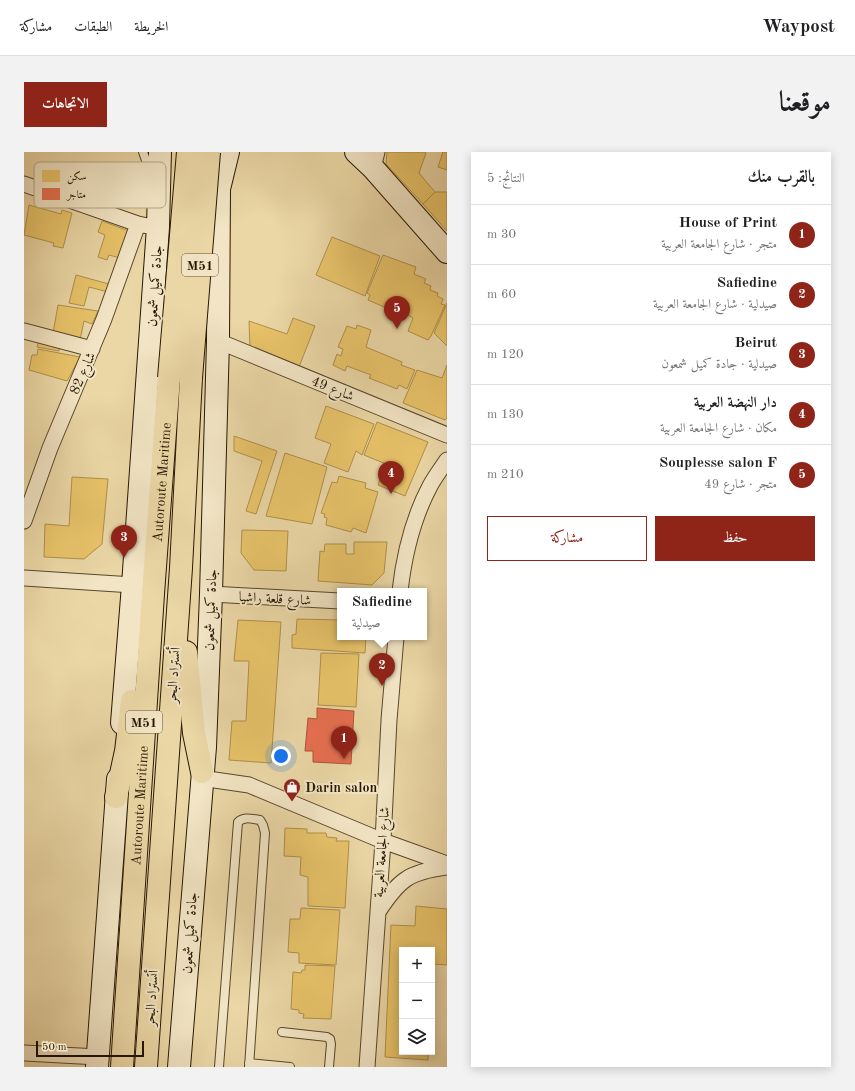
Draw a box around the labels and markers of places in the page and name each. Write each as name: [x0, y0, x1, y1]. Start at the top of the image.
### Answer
pin: 5: [384, 296, 410, 329]
pin: 4: [378, 461, 404, 494]
pin: 3: [111, 525, 137, 558]
pin: 2: [369, 653, 395, 686]
pin: 1: [331, 726, 357, 759]
shop icon: Darin salon: [282, 777, 302, 802]
place label: Darin salon: [305, 781, 378, 795]

